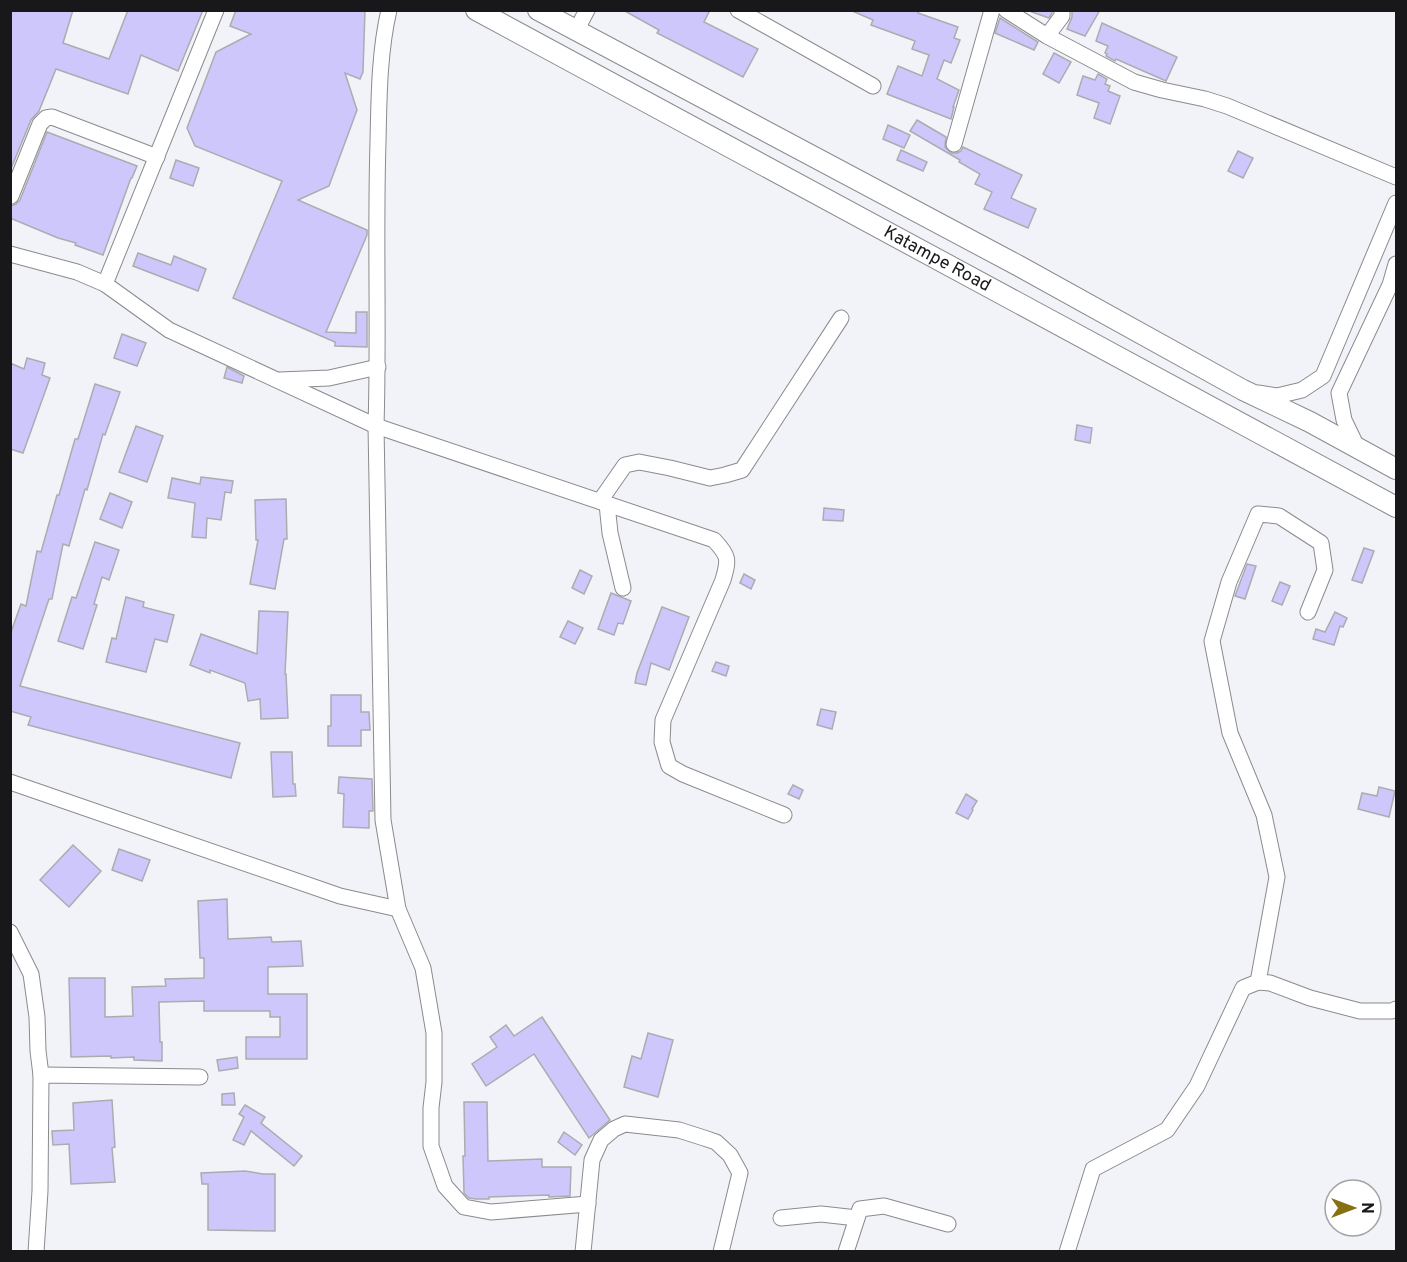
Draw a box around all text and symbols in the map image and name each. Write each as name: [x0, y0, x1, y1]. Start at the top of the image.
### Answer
street label: Katampe Road: [879, 221, 995, 297]
north arrow: [1323, 1178, 1383, 1238]
text: N: [1356, 1202, 1376, 1214]

